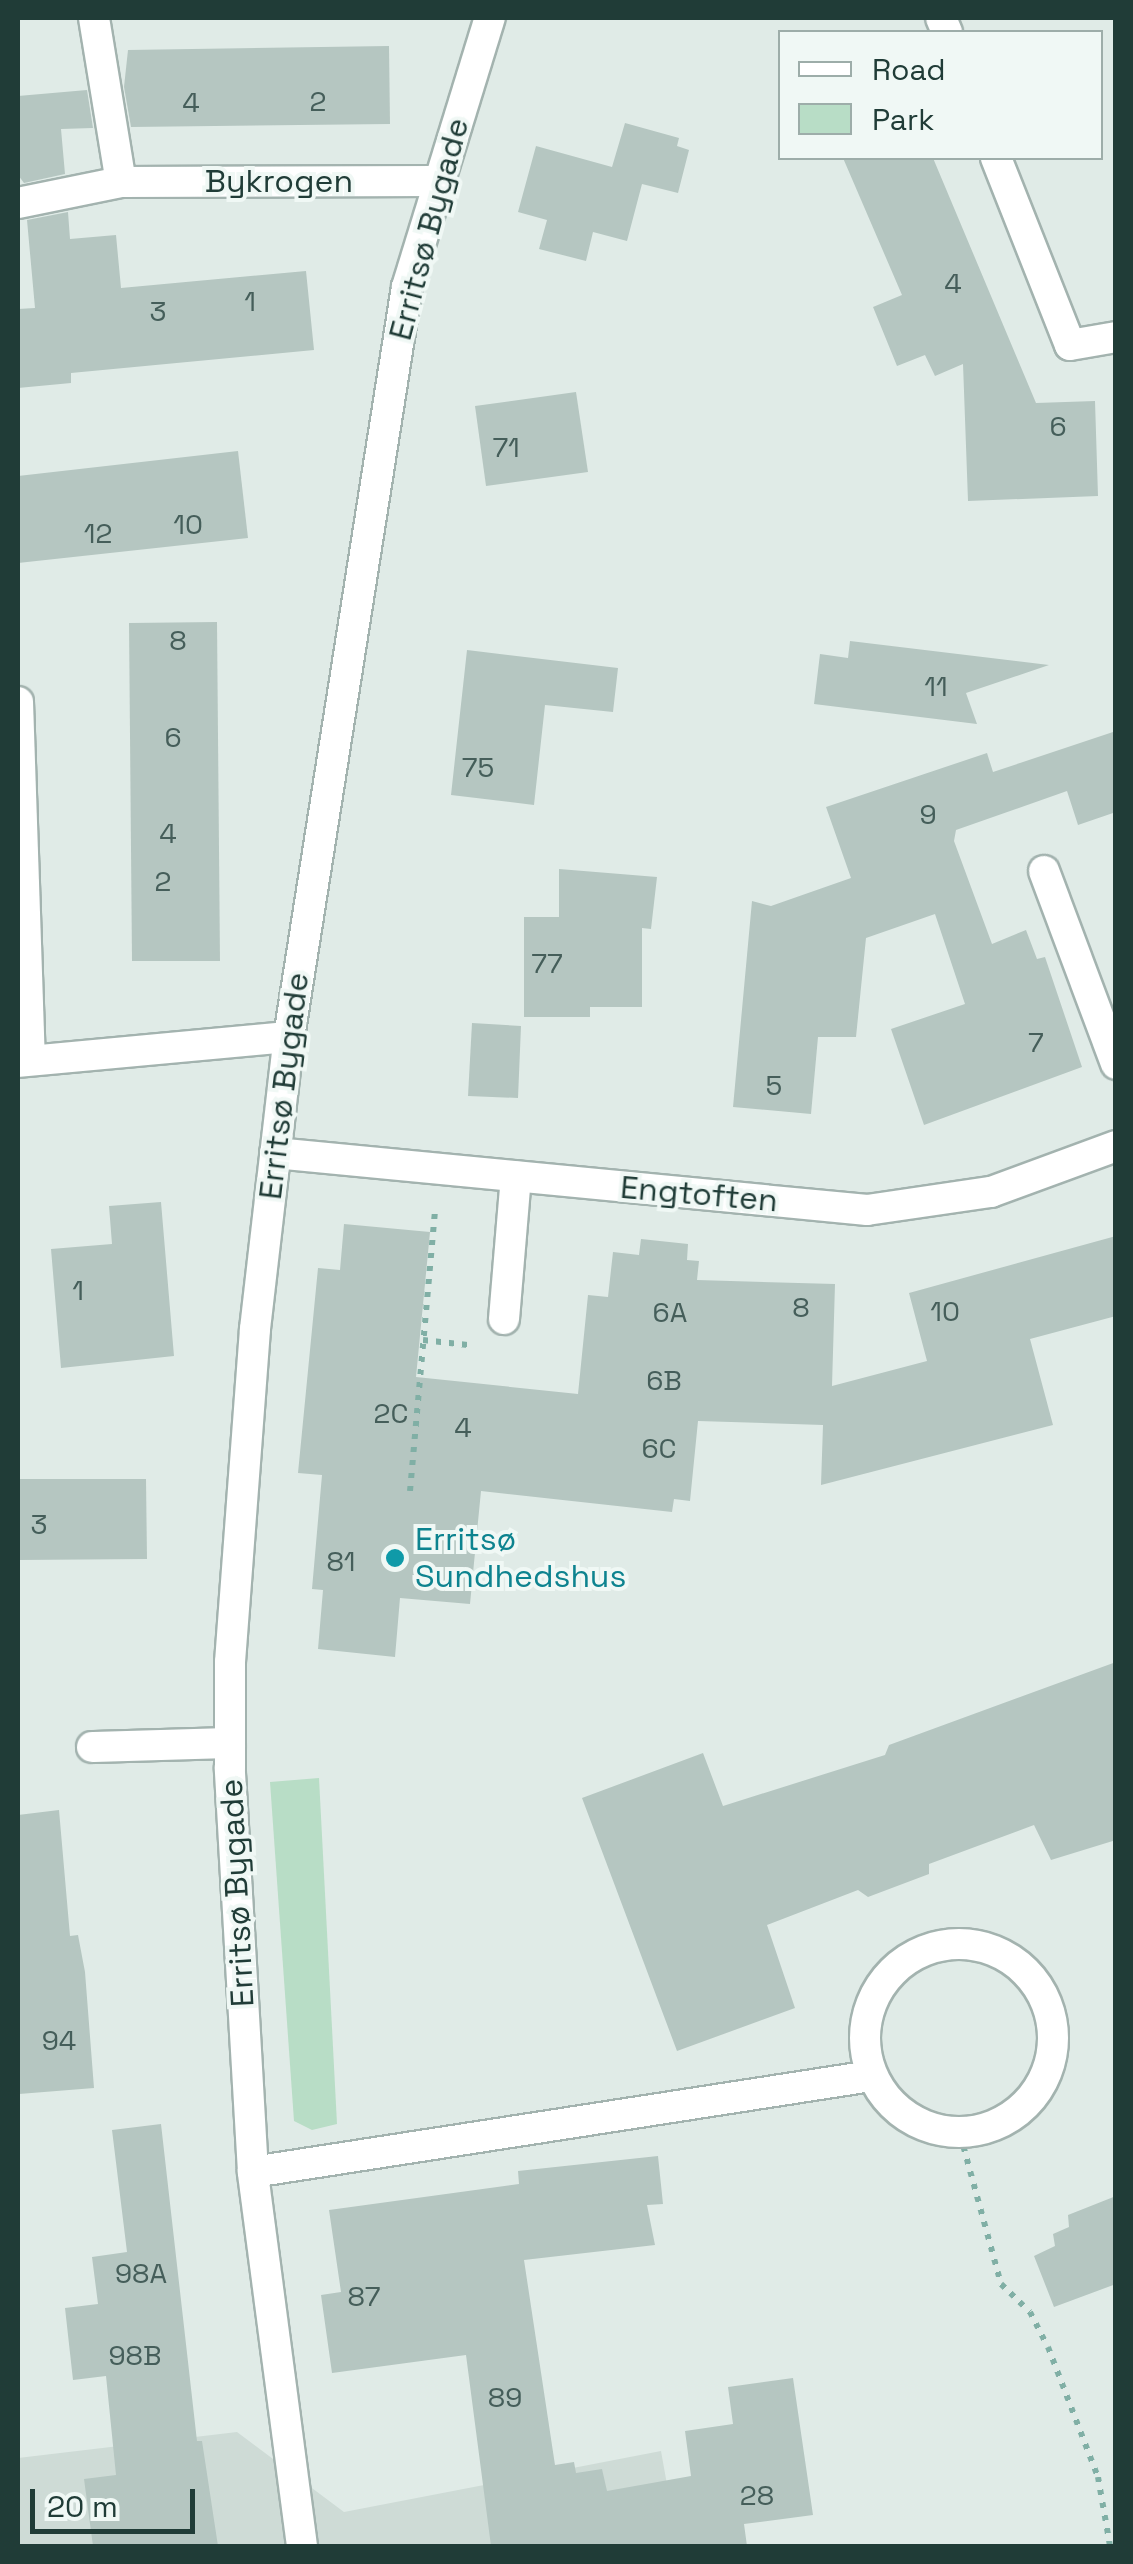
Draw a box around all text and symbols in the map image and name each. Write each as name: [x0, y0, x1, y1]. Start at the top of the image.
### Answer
legend: [778, 30, 1103, 160]
text: Road: [872, 50, 946, 89]
house number: 2: [310, 84, 326, 118]
house number: 4: [182, 85, 200, 119]
text: Park: [872, 100, 934, 139]
street label: Erritsø Bygade: [381, 114, 477, 344]
street label: Bykrogen: [205, 162, 353, 200]
house number: 4: [944, 266, 962, 300]
house number: 1: [244, 284, 256, 318]
house number: 3: [150, 294, 166, 328]
house number: 6: [1049, 409, 1067, 443]
house number: 71: [492, 430, 520, 464]
house number: 10: [173, 507, 203, 541]
house number: 12: [84, 516, 112, 550]
house number: 8: [169, 623, 187, 657]
house number: 11: [924, 669, 948, 703]
house number: 6: [164, 720, 182, 754]
house number: 75: [462, 750, 494, 784]
house number: 9: [919, 797, 937, 831]
house number: 4: [159, 816, 177, 850]
house number: 2: [155, 864, 171, 898]
house number: 77: [531, 946, 563, 980]
street label: Erritsø Bygade: [251, 970, 317, 1202]
house number: 7: [1028, 1025, 1044, 1059]
house number: 5: [766, 1068, 782, 1102]
street label: Engtoften: [619, 1168, 779, 1220]
house number: 1: [72, 1273, 84, 1307]
house number: 8: [792, 1290, 810, 1324]
house number: 10: [930, 1294, 960, 1328]
house number: 6A: [653, 1295, 687, 1329]
house number: 6B: [646, 1363, 682, 1397]
house number: 2C: [374, 1396, 408, 1430]
house number: 4: [454, 1410, 472, 1444]
house number: 6C: [641, 1431, 677, 1465]
house number: 3: [31, 1507, 47, 1541]
place label: Erritsø Sundhedshus: [415, 1521, 626, 1596]
house number: 81: [326, 1544, 356, 1578]
marker: Erritsø Sundhedshus: [384, 1547, 406, 1569]
street label: Erritsø Bygade: [212, 1778, 262, 2008]
house number: 94: [42, 2023, 76, 2057]
house number: 98A: [115, 2256, 167, 2290]
house number: 87: [348, 2279, 380, 2313]
house number: 98B: [108, 2338, 162, 2372]
house number: 89: [488, 2380, 522, 2414]
scale bar: [35, 2469, 200, 2531]
house number: 28: [740, 2478, 774, 2512]
text: 20 m: [47, 2487, 118, 2526]

